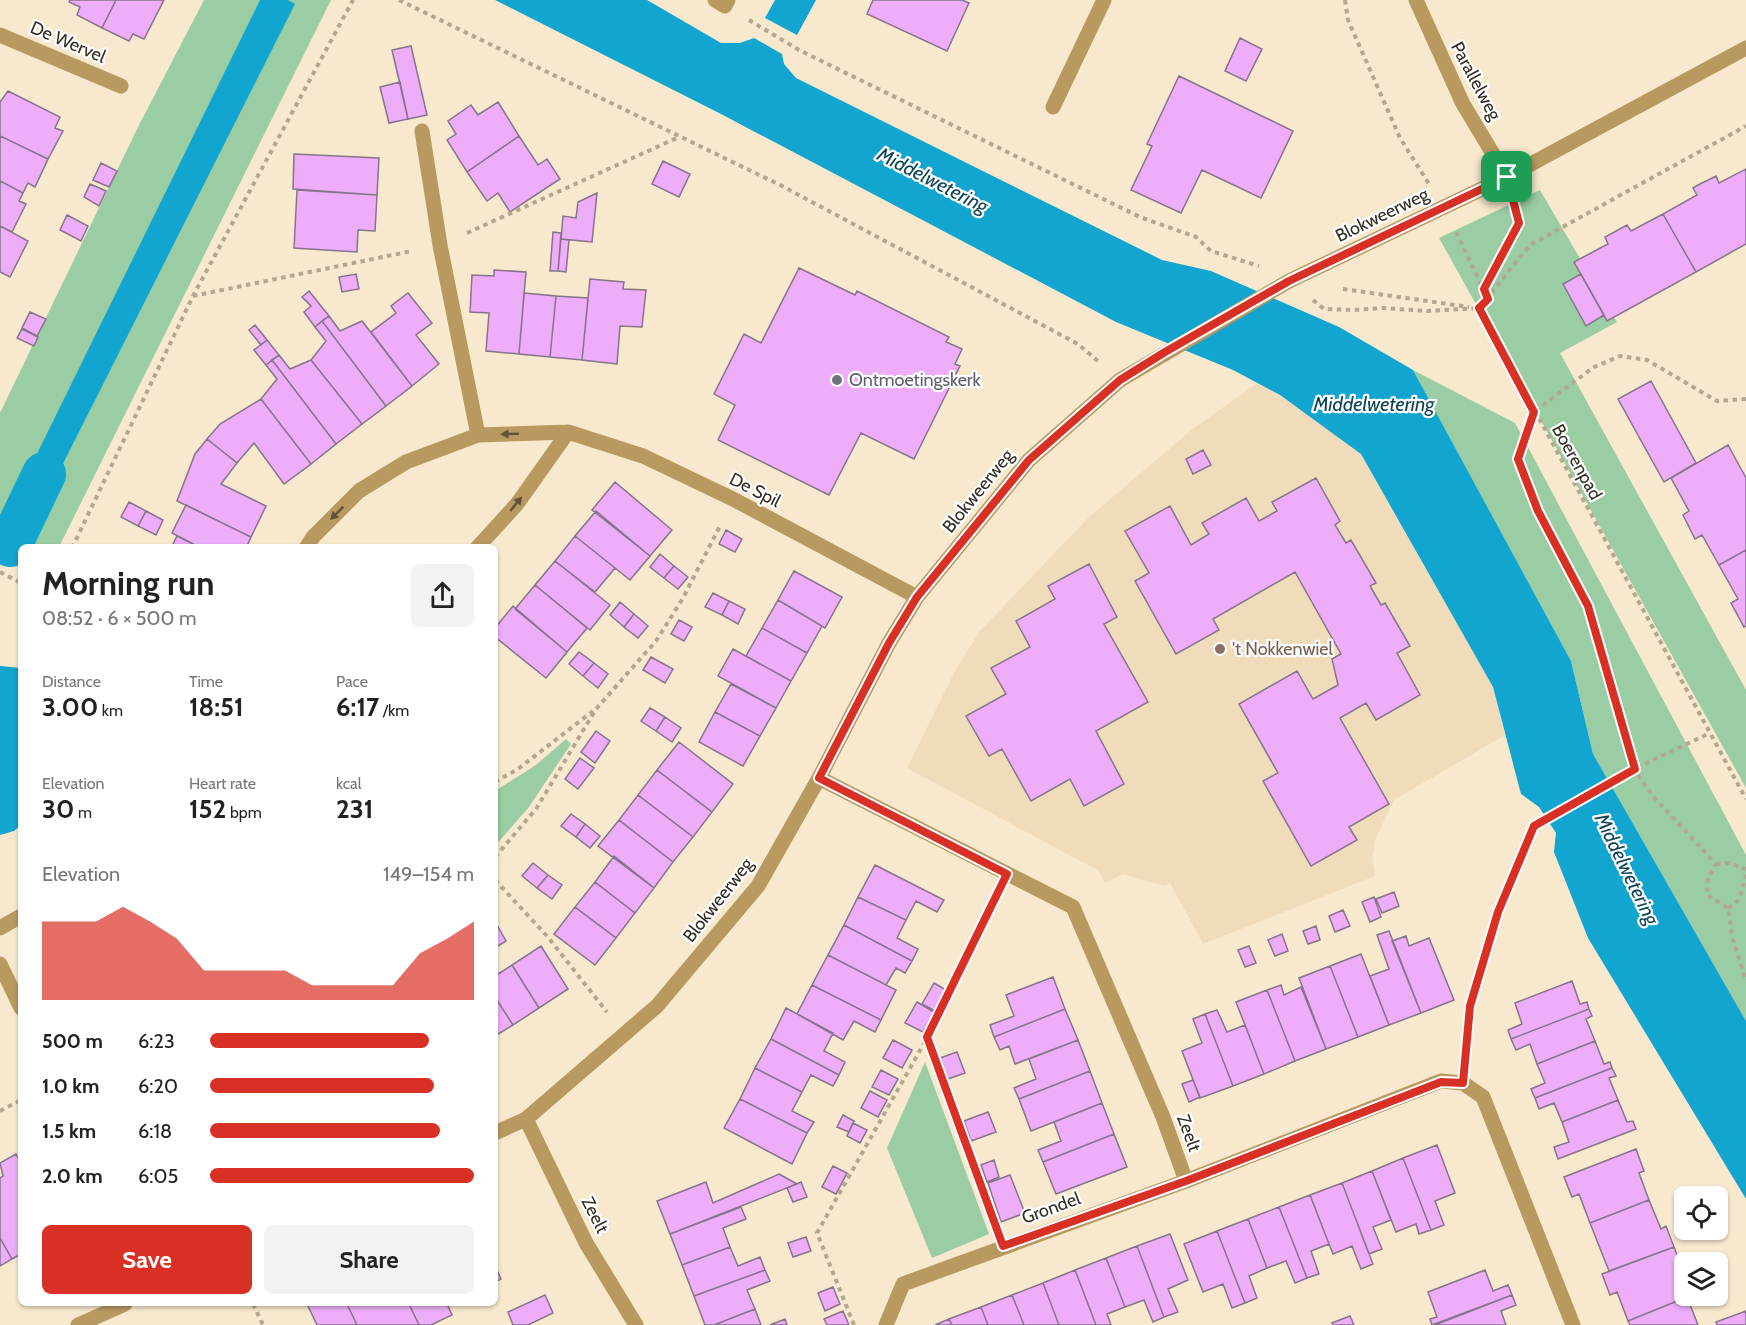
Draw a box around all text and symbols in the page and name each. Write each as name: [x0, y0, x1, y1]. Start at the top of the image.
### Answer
street label: De Wervel: [27, 16, 110, 68]
street label: Parallelweg: [1446, 38, 1506, 125]
water label: Middelwetering: [873, 141, 993, 219]
pin: [1481, 151, 1532, 202]
icon: arrive: [1490, 160, 1523, 193]
street label: Blokweerweg: [1332, 183, 1433, 247]
place label: Ontmoetingskerk: [849, 369, 982, 391]
marker: Ontmoetingskerk: [830, 373, 844, 387]
water label: Middelwetering: [1312, 392, 1435, 416]
street label: Boerenpad: [1547, 420, 1607, 504]
one-way arrow: [500, 429, 519, 438]
street label: Blokweerweg: [938, 444, 1019, 537]
street label: De Spil: [726, 468, 785, 513]
one-way arrow: [510, 496, 523, 512]
one-way arrow: [330, 506, 345, 520]
text: Morning run: [42, 563, 214, 603]
button: share: [411, 564, 474, 627]
text: 08:52 · 6 × 500 m: [42, 606, 197, 630]
place label: 't Nokkenwiel: [1232, 638, 1333, 660]
marker: 't Nokkenwiel: [1213, 642, 1227, 656]
text: Distance: [42, 672, 101, 691]
text: Time: [189, 672, 223, 691]
text: Pace: [336, 672, 368, 691]
text: 3.00: [42, 691, 98, 723]
text: 18:51: [189, 691, 244, 723]
text: 6:17: [336, 691, 379, 723]
text: km: [98, 701, 123, 720]
text: /km: [379, 701, 409, 720]
text: Elevation: [42, 774, 105, 793]
text: Heart rate: [189, 774, 256, 793]
text: kcal: [336, 774, 362, 793]
text: 30: [42, 793, 74, 825]
text: 152: [189, 793, 226, 825]
text: 231: [336, 793, 373, 825]
text: m: [74, 803, 92, 822]
text: bpm: [226, 803, 262, 822]
water label: Middelwetering: [1589, 808, 1665, 929]
street label: Blokweerweg: [678, 853, 758, 947]
text: Elevation: [42, 862, 120, 886]
text: 149–154 m: [383, 862, 474, 886]
text: 500 m: [42, 1029, 103, 1053]
text: 6:23: [138, 1029, 175, 1053]
text: 1.0 km: [42, 1074, 99, 1098]
text: 6:20: [138, 1074, 178, 1098]
street label: Zeelt: [1172, 1111, 1206, 1155]
text: 1.5 km: [42, 1119, 96, 1143]
text: 6:18: [138, 1119, 172, 1143]
text: 2.0 km: [42, 1164, 103, 1188]
text: 6:05: [138, 1164, 178, 1188]
map controls: [1674, 1186, 1728, 1306]
button: locate: [1674, 1186, 1728, 1240]
street label: Grondel: [1019, 1187, 1084, 1229]
street label: Zeelt: [577, 1193, 613, 1237]
button: Save: [42, 1225, 252, 1294]
button: Share: [264, 1225, 474, 1294]
button: layers: [1674, 1252, 1728, 1306]

